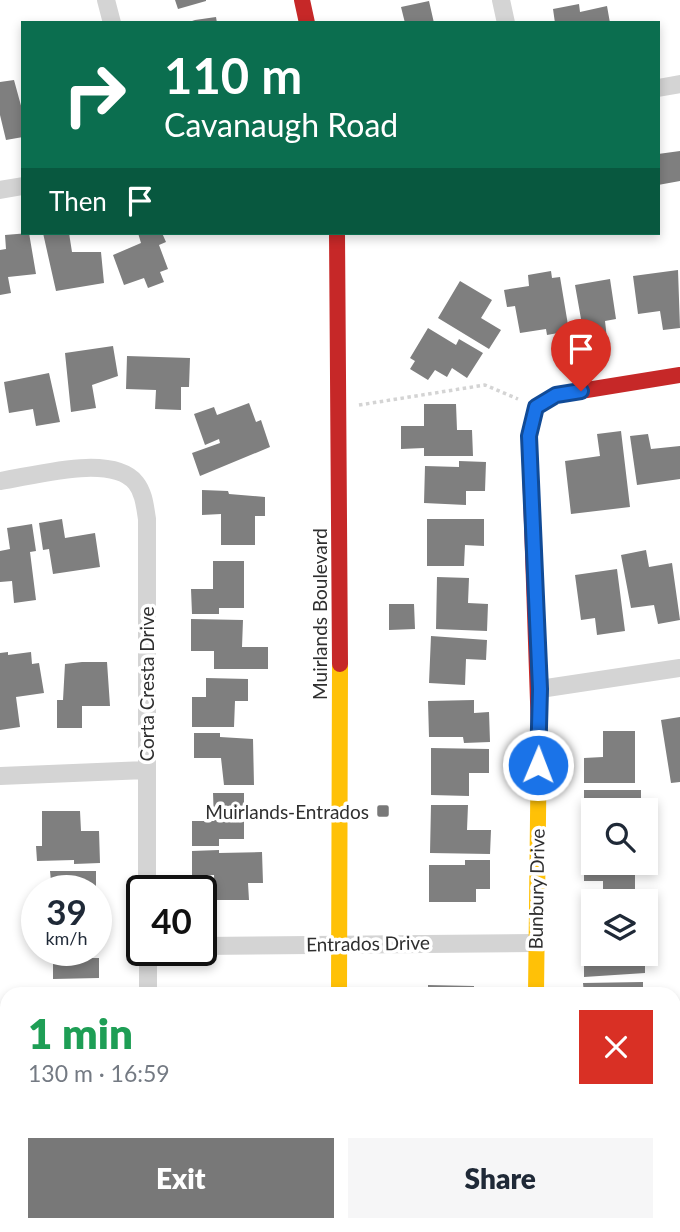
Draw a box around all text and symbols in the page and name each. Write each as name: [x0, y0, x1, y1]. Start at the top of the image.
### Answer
text: 110 m: [164, 46, 302, 104]
icon: right: [49, 49, 140, 140]
text: Cavanaugh Road: [164, 105, 398, 144]
icon: arrive: [121, 182, 159, 220]
text: Then: [49, 185, 107, 217]
pin: [551, 319, 611, 391]
icon: arrive: [562, 330, 600, 368]
street label: Muirlands Boulevard: [308, 528, 331, 700]
street label: Corta Cresta Drive: [135, 606, 158, 762]
position arrow: [501, 728, 575, 802]
map controls: [581, 798, 658, 966]
button: search: [581, 798, 658, 875]
place label: Muirlands-Entrados: [205, 800, 369, 823]
marker: Muirlands-Entrados: [375, 803, 391, 819]
street label: Bunbury Drive: [523, 828, 549, 950]
speed limit sign: 40: [126, 875, 217, 966]
button: layers: [581, 889, 658, 966]
text: 39: [46, 890, 87, 932]
text: km/h: [45, 927, 88, 949]
street label: Entrados Drive: [306, 930, 430, 956]
text: 1 min: [28, 1008, 133, 1058]
button: close: [579, 1010, 653, 1084]
text: 130 m · 16:59: [28, 1059, 170, 1087]
button: Exit: [28, 1138, 334, 1218]
button: Share: [348, 1138, 653, 1218]

